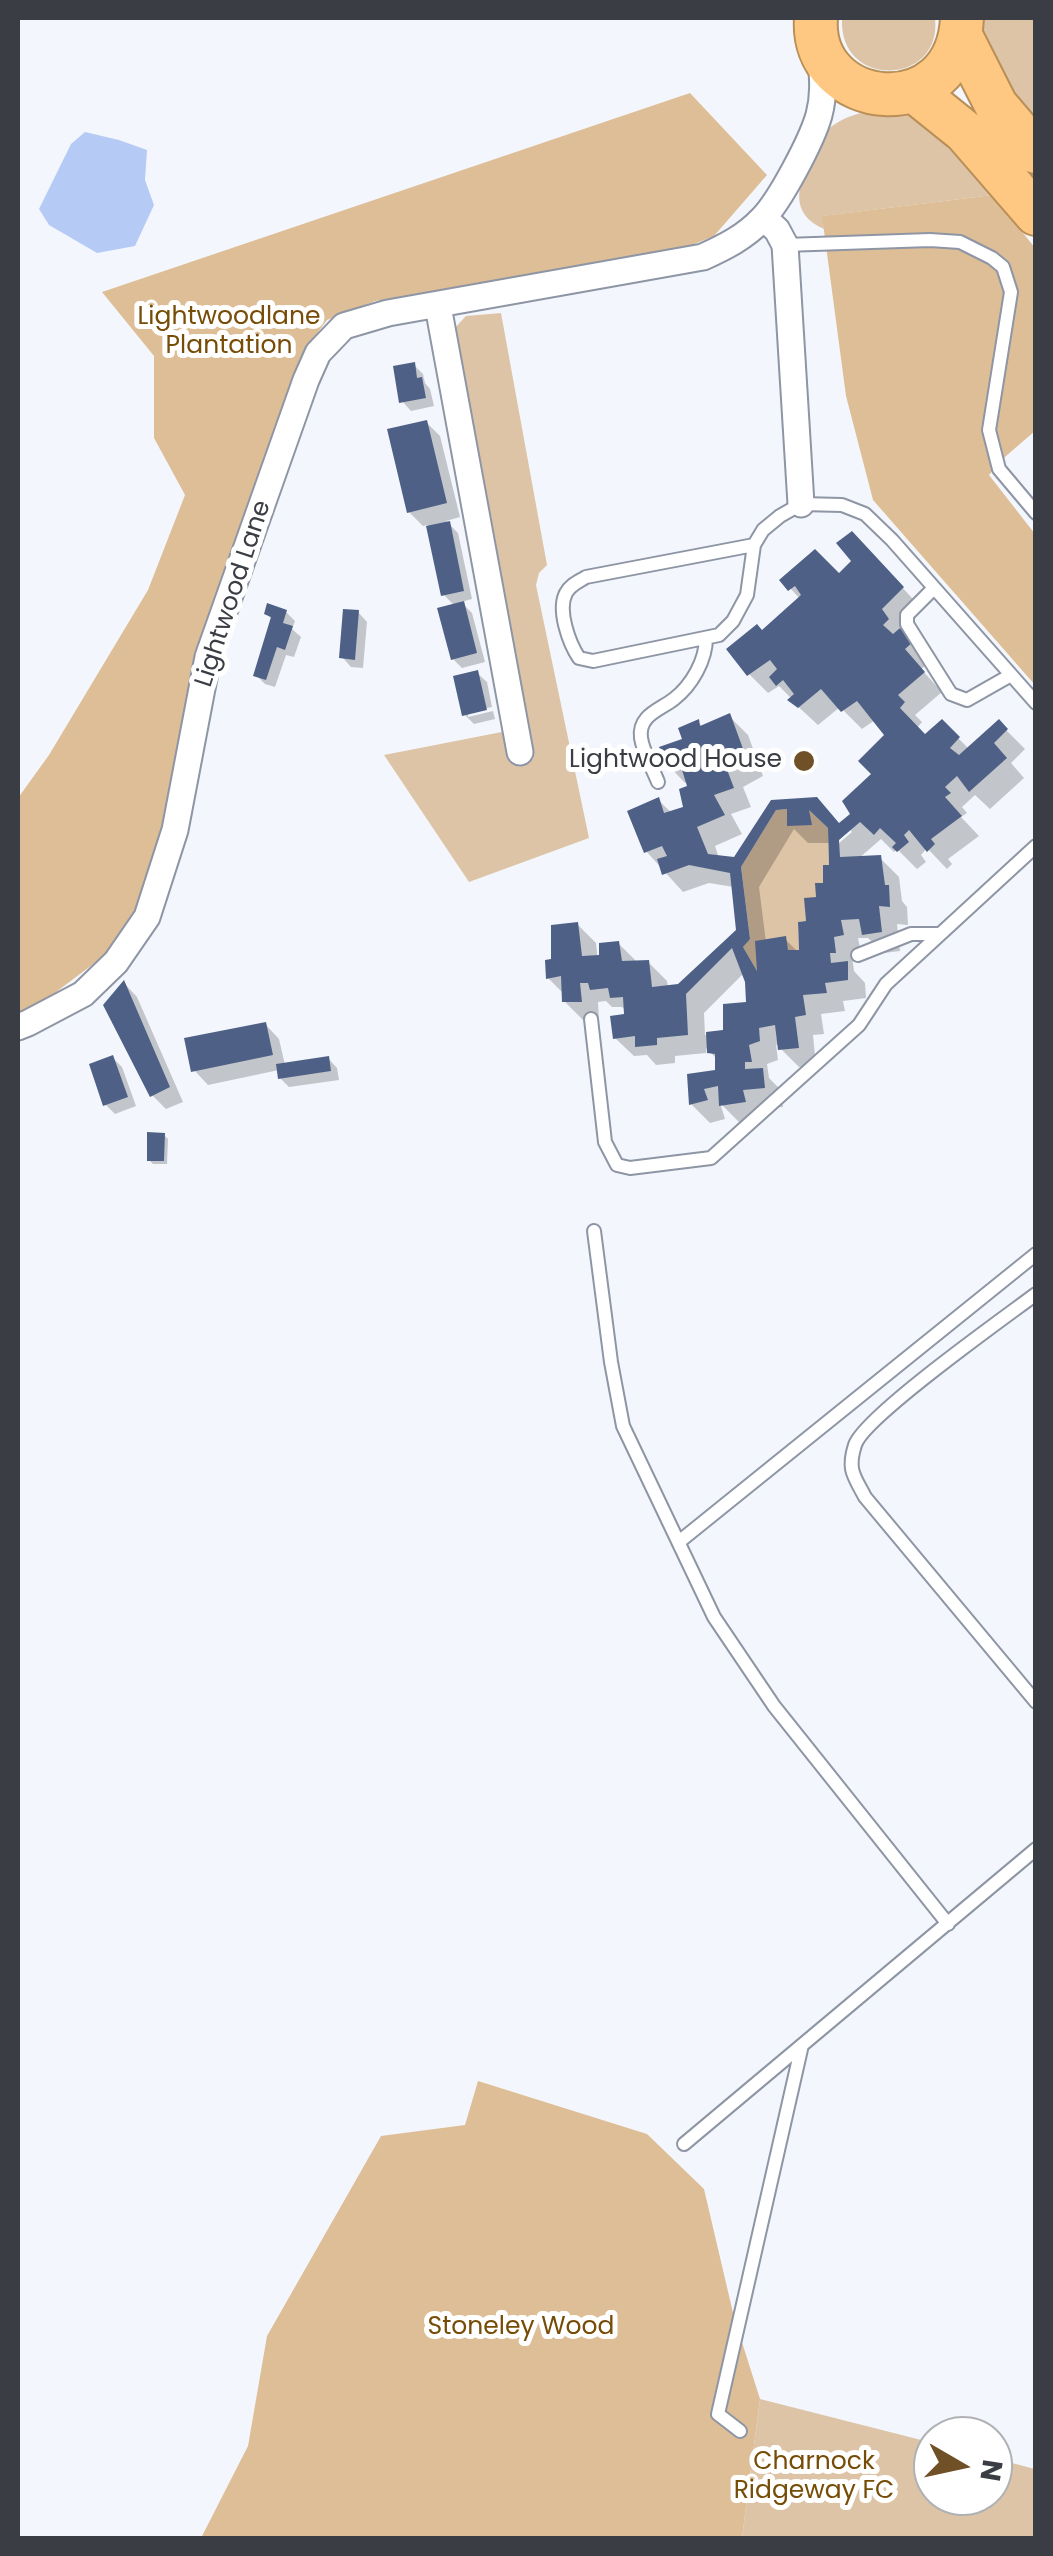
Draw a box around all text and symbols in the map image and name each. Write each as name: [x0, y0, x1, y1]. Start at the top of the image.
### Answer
park label: Lightwoodlane Plantation: [138, 303, 320, 362]
street label: Lightwood Lane: [190, 497, 278, 691]
place label: Lightwood House: [569, 746, 782, 776]
marker: Lightwood House: [791, 748, 817, 774]
park label: Stoneley Wood: [428, 2313, 614, 2343]
north arrow: [913, 2416, 1013, 2516]
park label: Charnock Ridgeway FC: [734, 2448, 894, 2507]
text: N: [970, 2457, 1012, 2484]

